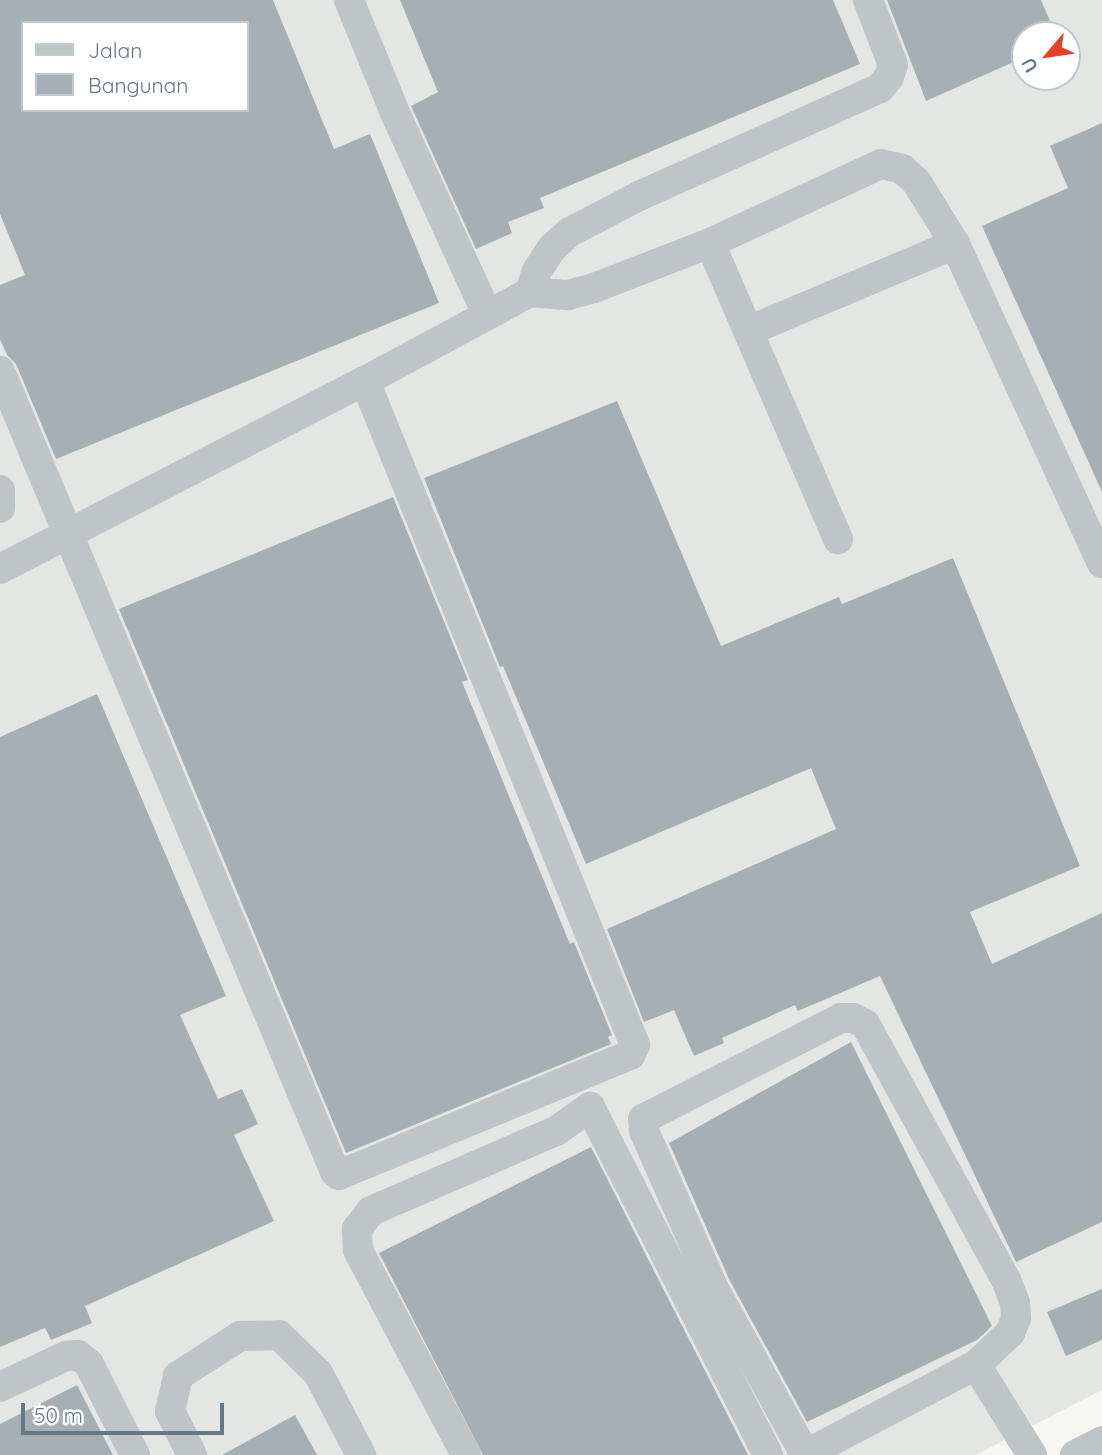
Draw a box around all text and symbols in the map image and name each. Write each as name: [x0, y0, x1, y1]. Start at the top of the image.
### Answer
legend: [21, 21, 248, 112]
north arrow: [1011, 21, 1081, 91]
text: Jalan: [88, 37, 142, 63]
text: U: [1016, 54, 1043, 77]
text: Bangunan: [88, 72, 188, 98]
scale bar: [24, 1388, 228, 1432]
text: 50 m: [34, 1402, 83, 1428]

